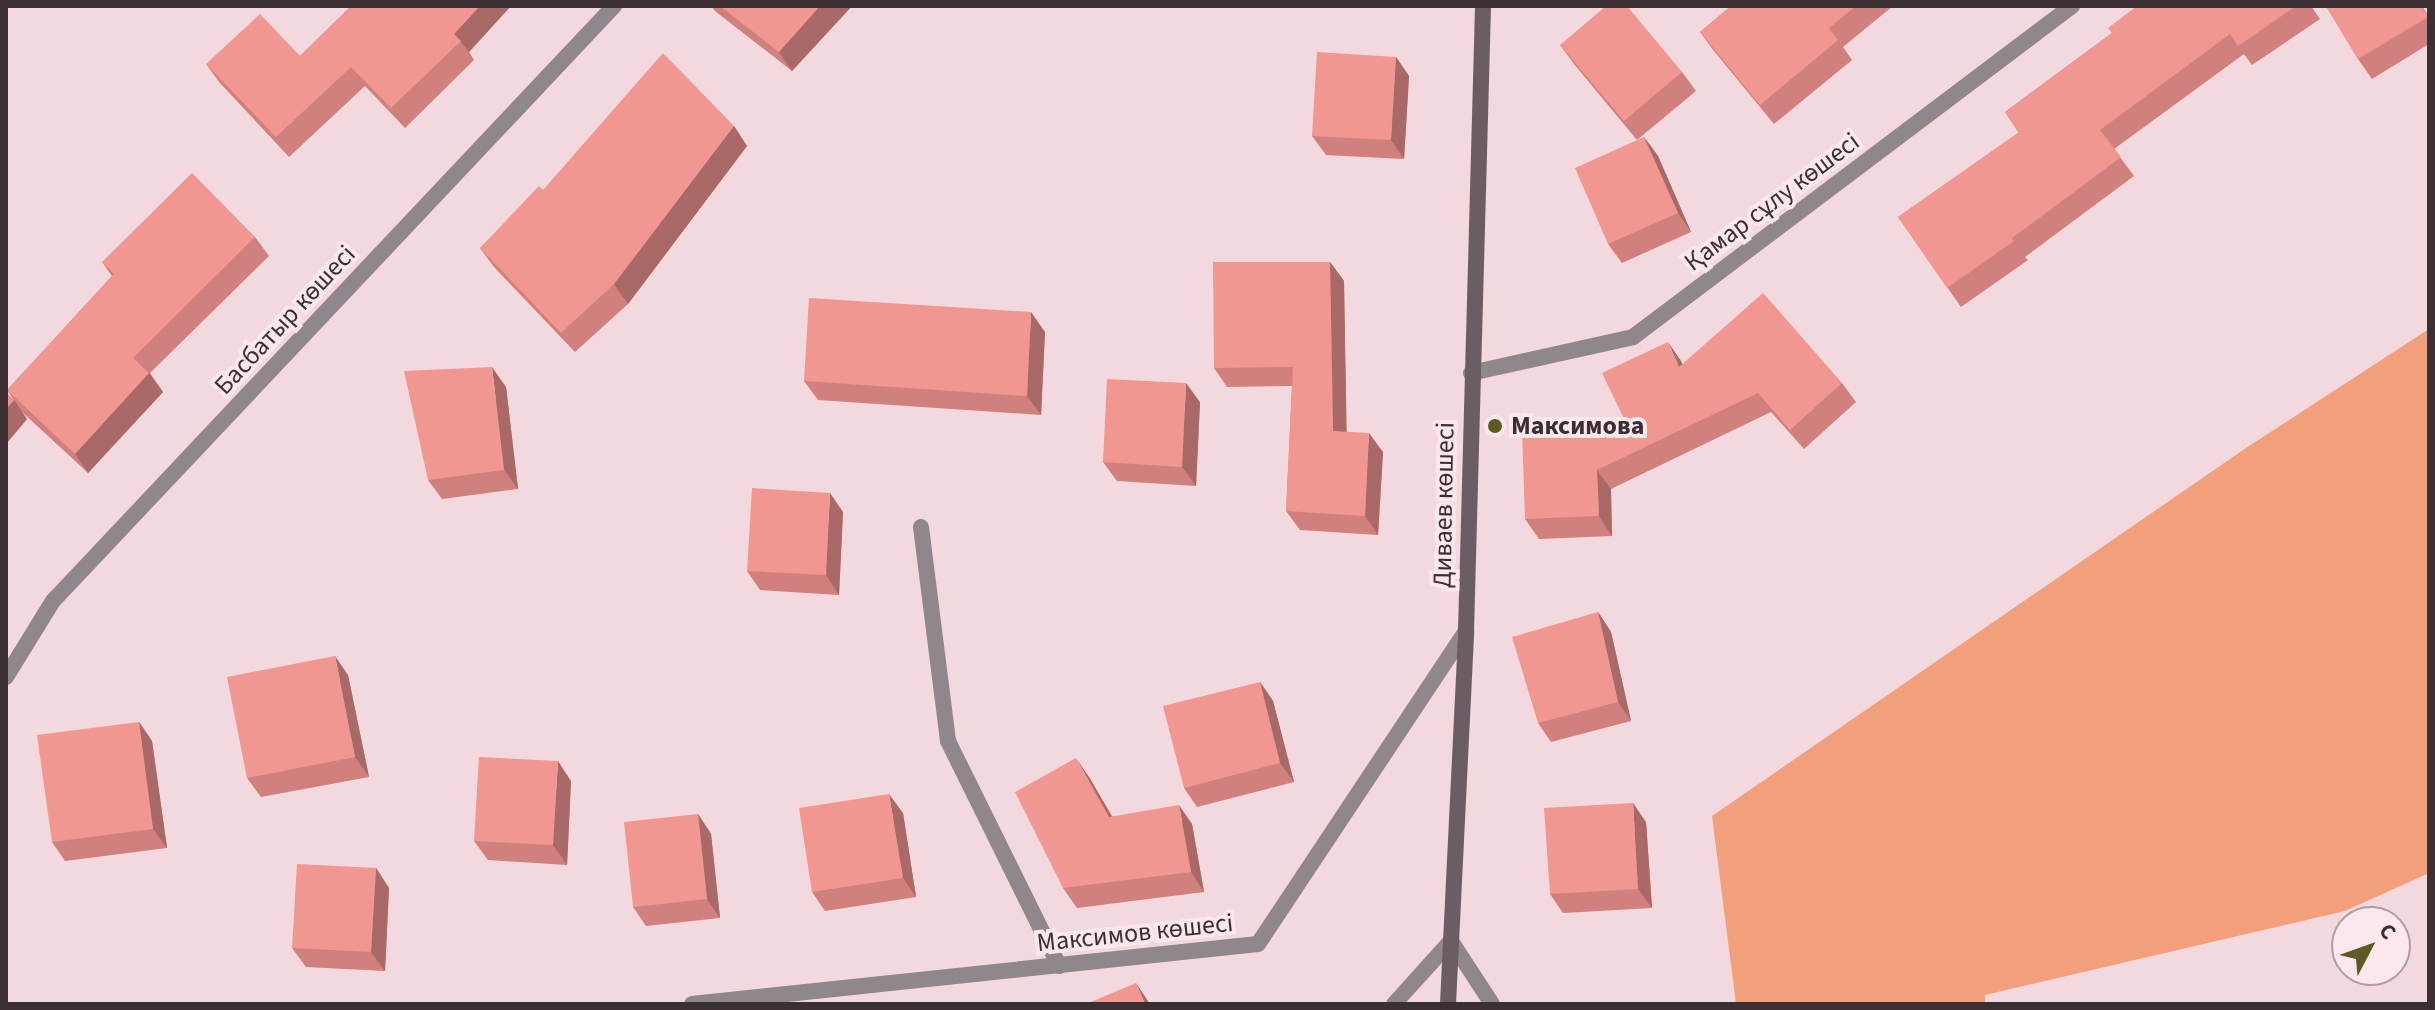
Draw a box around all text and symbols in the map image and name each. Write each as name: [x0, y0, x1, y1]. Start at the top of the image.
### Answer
street label: Қамар сұлу көшесі: [1678, 126, 1866, 278]
street label: Басбатыр көшесі: [208, 239, 362, 401]
place label: Максимова: [1511, 410, 1644, 442]
marker: Максимова: [1486, 417, 1504, 435]
street label: Диваев көшесі: [1427, 422, 1461, 588]
north arrow: [2331, 906, 2411, 986]
street label: Максимов көшесі: [1035, 907, 1235, 959]
text: С: [2371, 916, 2404, 947]

